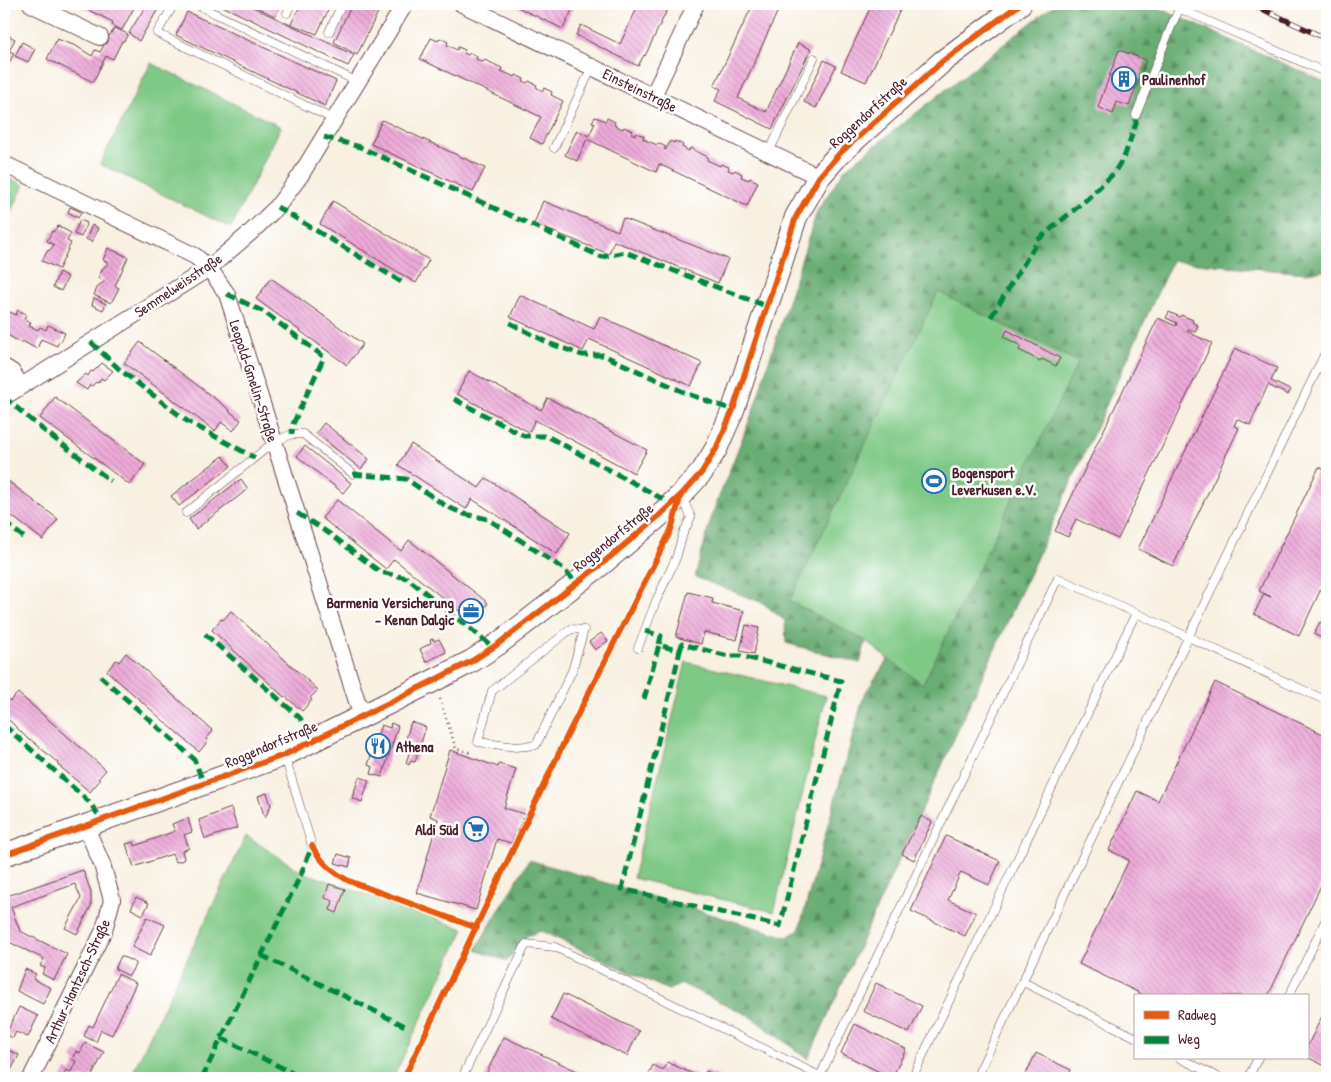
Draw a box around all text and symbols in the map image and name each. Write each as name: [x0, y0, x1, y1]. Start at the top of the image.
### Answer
street label: Einsteinstraße: [599, 63, 681, 117]
building icon: Paulinenhof: [1111, 66, 1137, 92]
place label: Paulinenhof: [1142, 69, 1206, 90]
street label: Roggendorfstraße: [824, 71, 912, 153]
street label: Semmelweisstraße: [130, 248, 226, 322]
street label: Leopold-Gmelin-Straße: [224, 317, 284, 445]
place label: Bogensport Leverkusen e.V.: [952, 462, 1036, 500]
sports icon: Bogensport Leverkusen e.V.: [921, 468, 947, 494]
street label: Roggendorfstraße: [568, 498, 658, 576]
place label: Barmenia Versicherung - Kenan Dalgic: [326, 592, 455, 631]
office icon: Barmenia Versicherung - Kenan Dalgic: [458, 598, 484, 624]
street label: Roggendorfstraße: [222, 715, 320, 773]
restaurant icon: Athena: [365, 733, 391, 759]
place label: Athena: [396, 736, 434, 757]
supermarket icon: Aldi Süd: [463, 816, 489, 842]
place label: Aldi Süd: [415, 819, 458, 840]
street label: Arthur-Hantzsch-Straße: [39, 915, 115, 1047]
legend: [1134, 994, 1308, 1060]
text: Radweg: [1178, 1004, 1216, 1025]
text: Weg: [1178, 1028, 1200, 1049]

